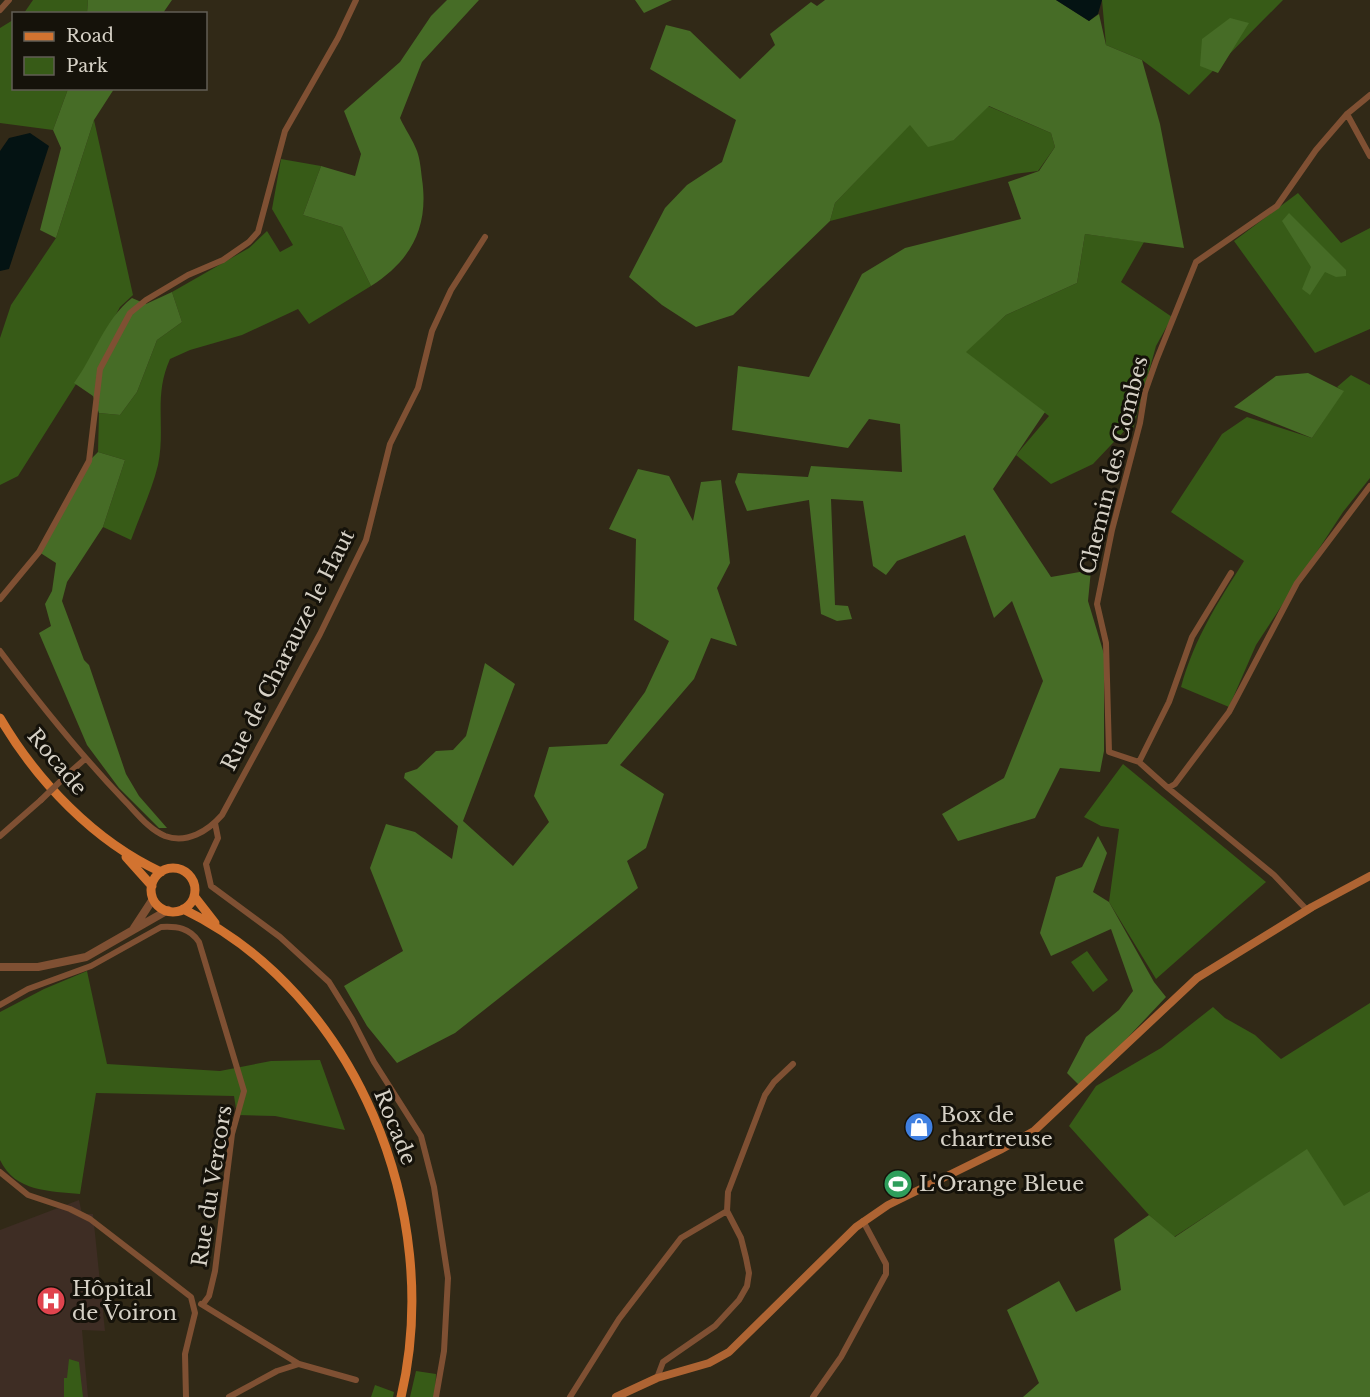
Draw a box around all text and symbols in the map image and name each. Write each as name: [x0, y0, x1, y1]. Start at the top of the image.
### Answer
legend: [12, 12, 207, 90]
text: Road: [66, 25, 114, 47]
text: Park: [66, 55, 108, 77]
street label: Chemin des Combes: [1074, 353, 1154, 577]
street label: Rue de Charauze le Haut: [216, 525, 360, 775]
street label: Rocade: [22, 723, 92, 801]
street label: Rocade: [368, 1085, 422, 1169]
place label: Box de chartreuse: [940, 1102, 1053, 1152]
street label: Rue du Vercors: [186, 1103, 238, 1269]
shop icon: Box de chartreuse: [903, 1111, 935, 1143]
sports icon: L'Orange Bleue: [882, 1168, 914, 1200]
place label: L'Orange Bleue: [919, 1171, 1084, 1197]
place label: Hôpital de Voiron: [72, 1276, 177, 1326]
hospital icon: Hôpital de Voiron: [35, 1285, 67, 1317]

